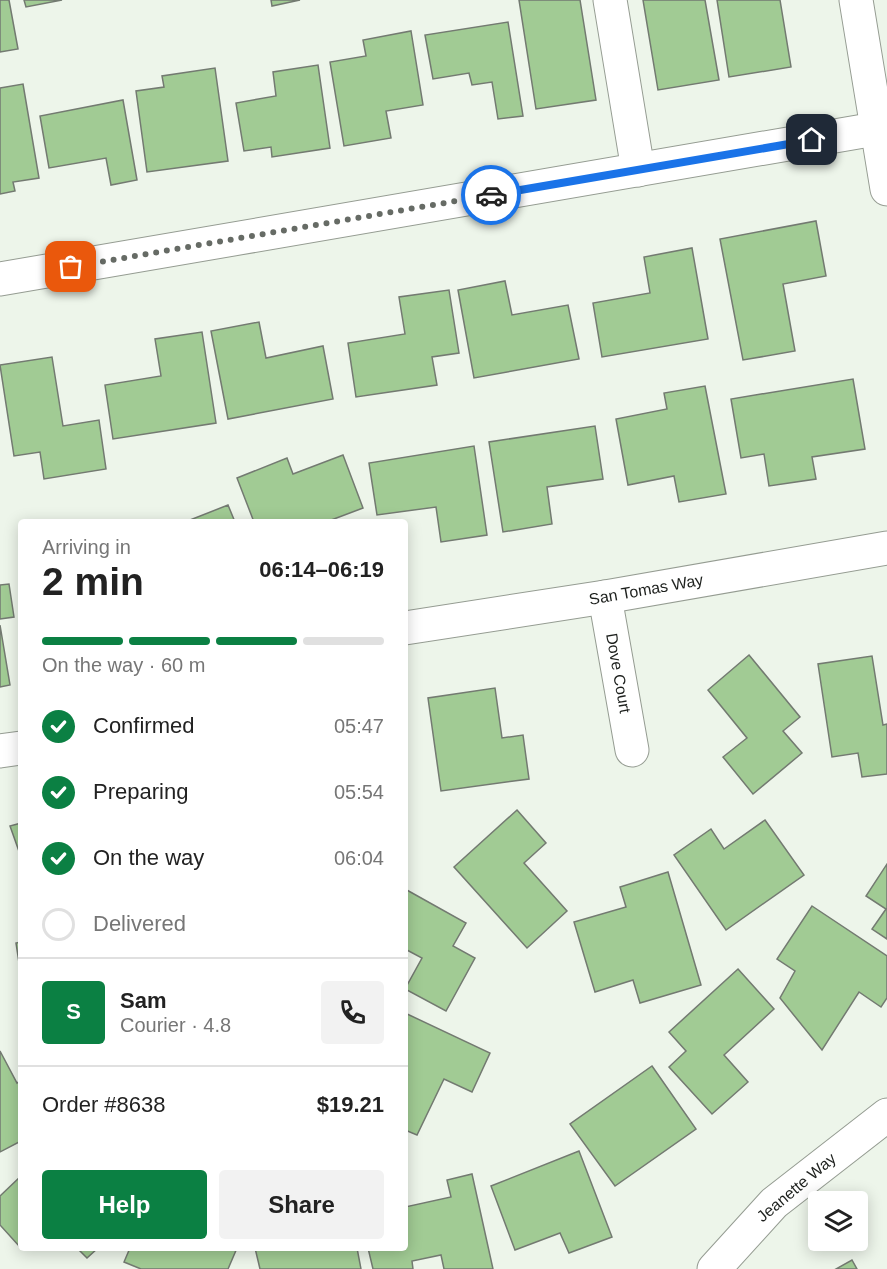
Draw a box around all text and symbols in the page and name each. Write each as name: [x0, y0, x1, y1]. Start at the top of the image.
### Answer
pin: [786, 114, 837, 165]
icon: home: [795, 123, 828, 156]
courier: [461, 165, 521, 225]
icon: car: [475, 179, 508, 212]
pin: [45, 241, 96, 292]
icon: bag: [54, 250, 87, 283]
text: Arriving in: [42, 536, 131, 558]
text: 06:14–06:19: [259, 557, 384, 582]
text: 2 min: [42, 560, 144, 603]
street label: San Tomas Way: [588, 571, 704, 608]
street label: Dove Court: [603, 632, 634, 715]
text: On the way · 60 m: [42, 654, 205, 676]
icon: check: [42, 710, 75, 743]
text: Confirmed: [93, 713, 194, 738]
text: 05:47: [334, 715, 384, 737]
icon: check: [42, 776, 75, 809]
text: Preparing: [93, 779, 188, 804]
text: 05:54: [334, 781, 384, 803]
icon: check: [42, 842, 75, 875]
text: On the way: [93, 845, 204, 870]
text: 06:04: [334, 847, 384, 869]
text: Delivered: [93, 911, 186, 936]
button: phone: [321, 981, 384, 1044]
text: Sam: [120, 988, 166, 1013]
text: S: [66, 999, 81, 1024]
text: Courier · 4.8: [120, 1014, 231, 1036]
text: Order #8638: [42, 1092, 166, 1117]
text: $19.21: [317, 1092, 384, 1117]
street label: Jeanette Way: [754, 1150, 839, 1225]
button: Help: [42, 1170, 207, 1239]
button: Share: [219, 1170, 384, 1239]
map controls: [808, 1191, 868, 1251]
button: layers: [808, 1191, 868, 1251]

